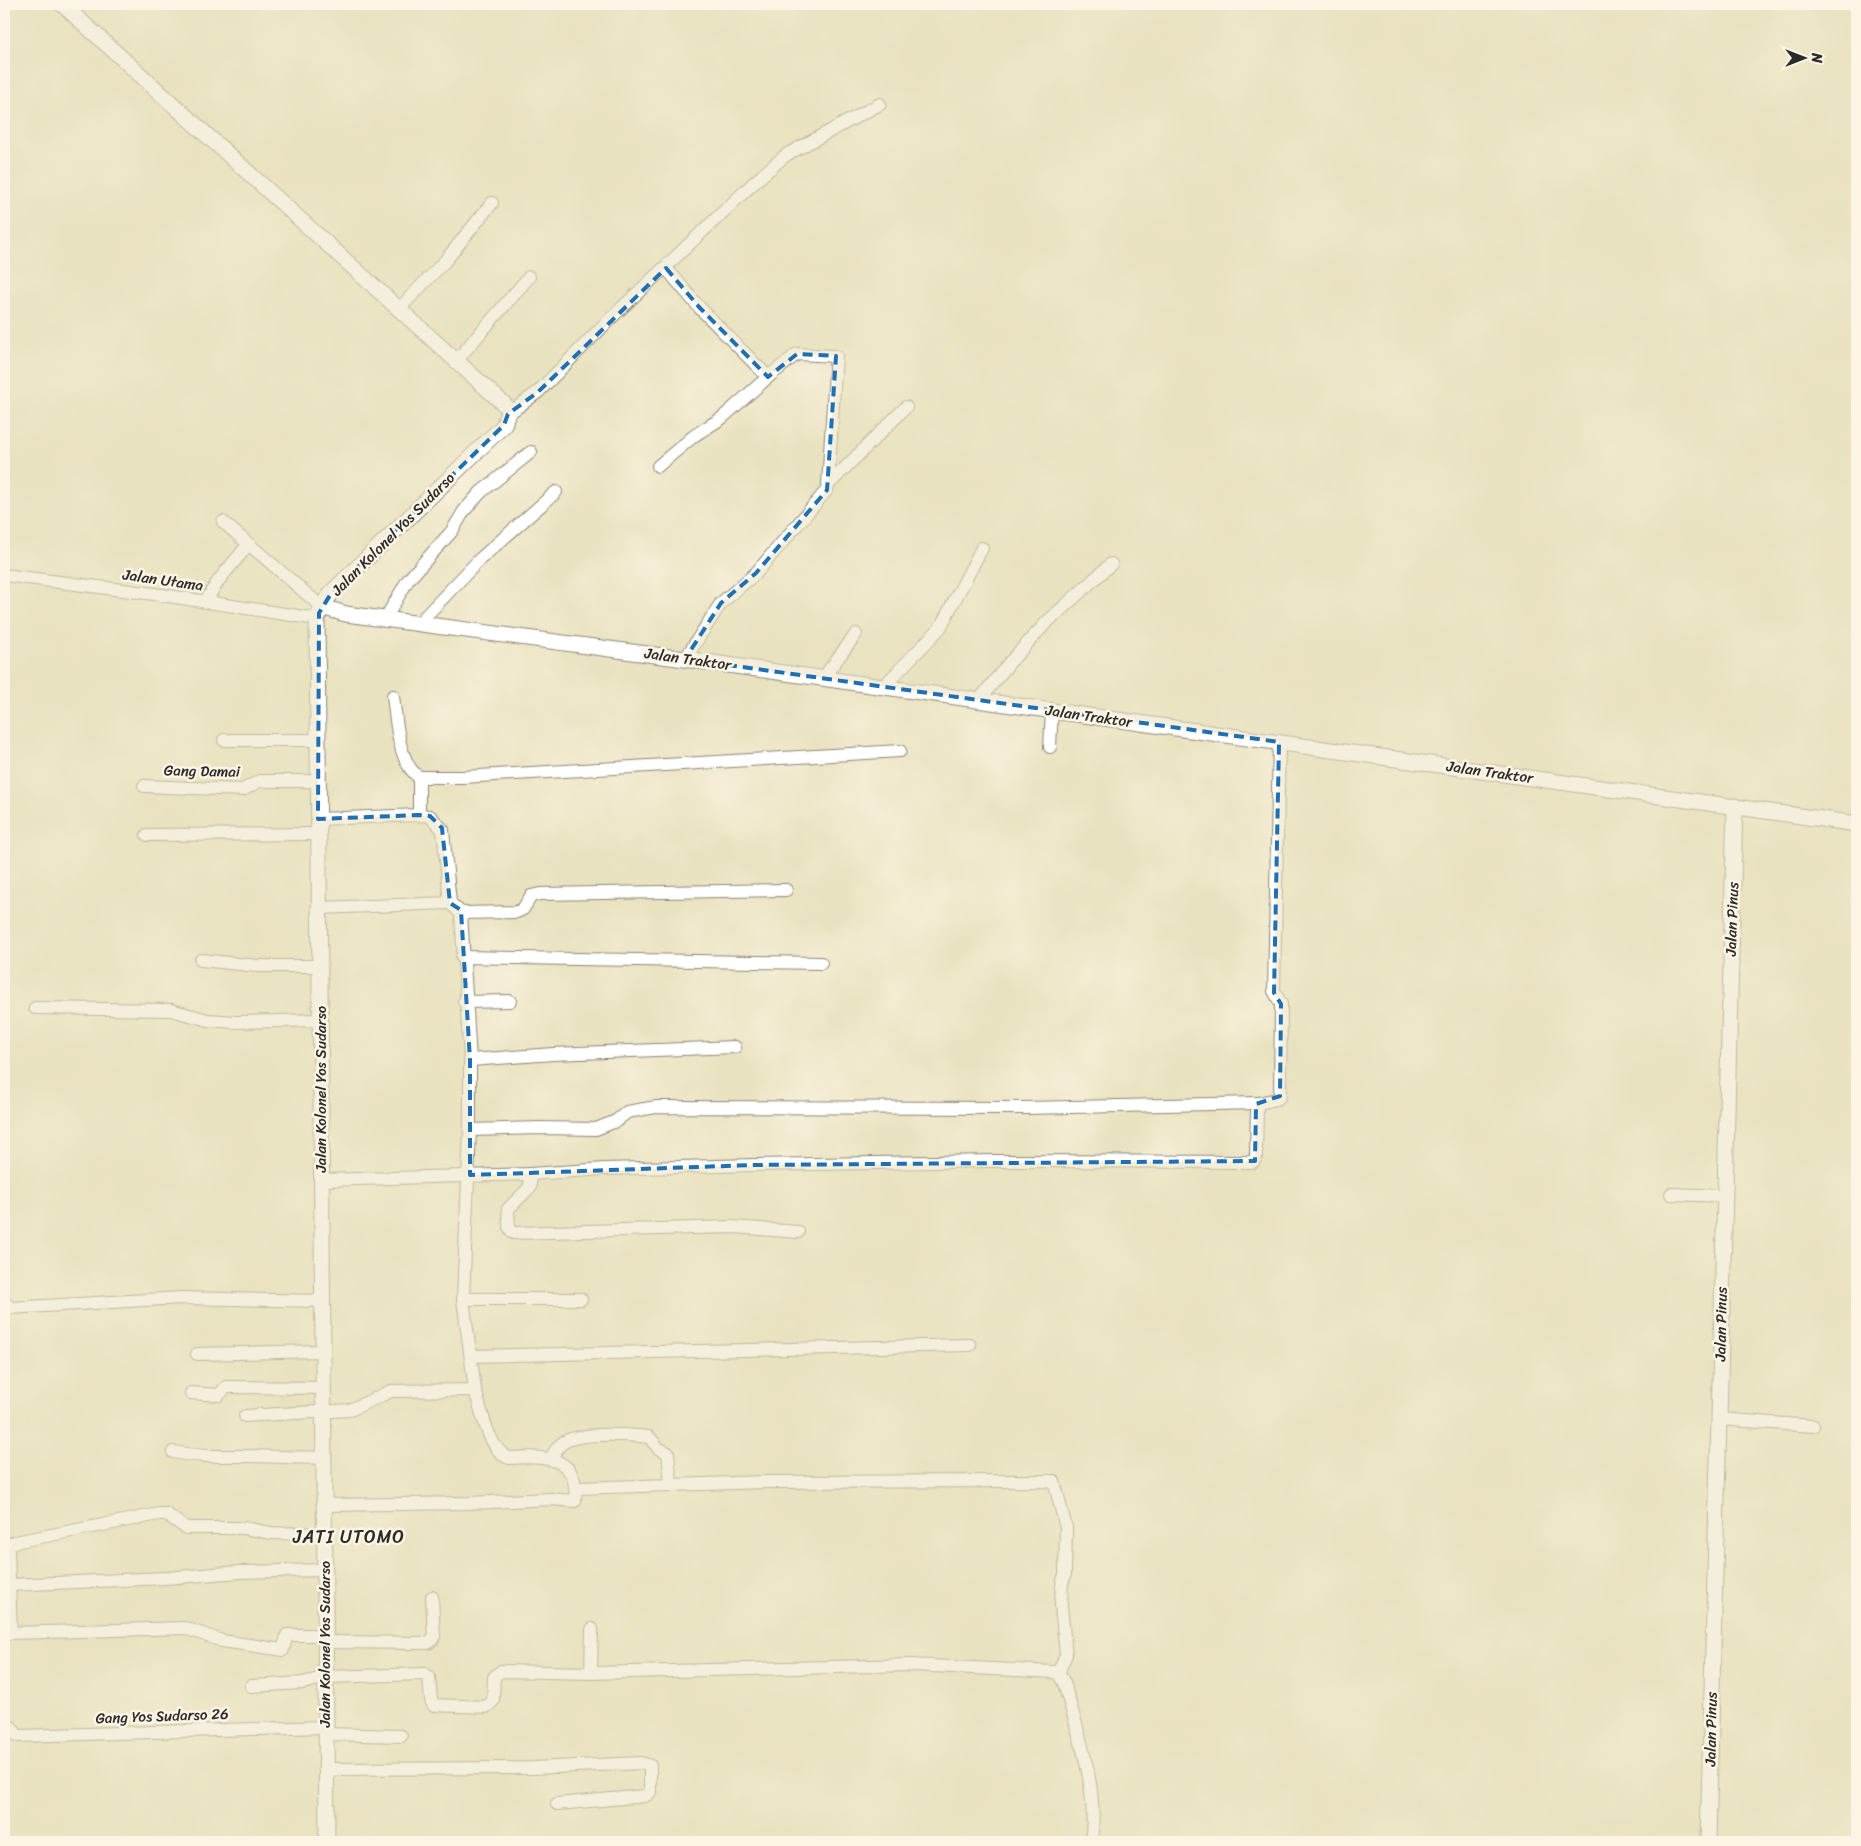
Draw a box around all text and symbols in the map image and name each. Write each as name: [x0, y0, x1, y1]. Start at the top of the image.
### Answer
north arrow: [1778, 32, 1828, 82]
text: N: [1804, 52, 1829, 63]
street label: Jalan Kolonel Yos Sudarso: [324, 466, 461, 603]
street label: Jalan Utama: [120, 561, 205, 599]
street label: Jalan Traktor: [642, 640, 734, 678]
street label: Jalan Traktor: [1043, 697, 1135, 735]
street label: Jalan Traktor: [1444, 753, 1536, 791]
street label: Gang Damai: [164, 757, 241, 785]
street label: Jalan Pinus: [1718, 881, 1746, 958]
street label: Jalan Kolonel Yos Sudarso: [308, 1005, 334, 1173]
street label: Jalan Pinus: [1707, 1286, 1735, 1362]
district label: JATI UTOMO: [292, 1521, 405, 1553]
street label: Jalan Kolonel Yos Sudarso: [312, 1560, 338, 1728]
street label: Jalan Pinus: [1697, 1691, 1725, 1767]
street label: Gang Yos Sudarso 26: [95, 1701, 229, 1731]

